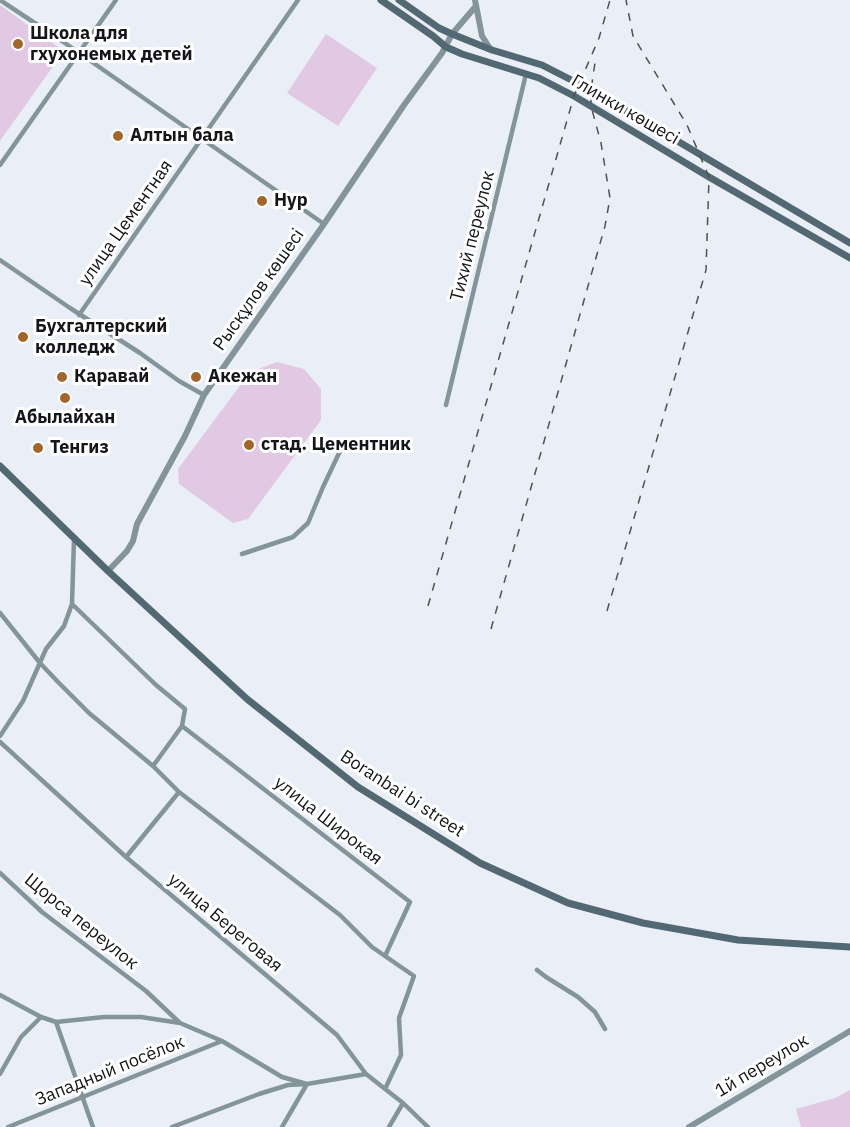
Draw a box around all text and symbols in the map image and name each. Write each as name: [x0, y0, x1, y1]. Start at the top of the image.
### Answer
place label: Школа для гхухонемых детей: [30, 23, 192, 66]
marker: Школа для гхухонемых детей: [11, 37, 25, 51]
street label: Глинки көшесі: [567, 70, 683, 150]
place label: Алтын бала: [130, 125, 234, 147]
marker: Алтын бала: [111, 129, 125, 143]
street label: улица Цементная: [75, 156, 177, 290]
street label: Тихий переулок: [446, 168, 500, 304]
place label: Нур: [274, 190, 308, 212]
marker: Нур: [255, 194, 269, 208]
street label: Рысқұлов көшесі: [209, 225, 309, 355]
place label: Бухгалтерский колледж: [35, 316, 167, 358]
marker: Бухгалтерский колледж: [16, 330, 30, 344]
place label: Каравай: [74, 366, 149, 388]
place label: Акежан: [208, 366, 277, 388]
marker: Каравай: [55, 370, 69, 384]
marker: Акежан: [189, 370, 203, 384]
marker: Абылайхан: [58, 391, 72, 405]
place label: Абылайхан: [15, 407, 115, 429]
place label: стад. Цементник: [261, 434, 411, 456]
place label: Тенгиз: [50, 437, 109, 459]
marker: стад. Цементник: [242, 438, 256, 452]
marker: Тенгиз: [31, 441, 45, 455]
street label: Boranbai bi street: [336, 746, 468, 842]
street label: улица Широкая: [270, 772, 386, 870]
street label: Щорса переулок: [20, 869, 142, 975]
street label: улица Береговая: [163, 869, 287, 977]
street label: 1й переулок: [711, 1030, 813, 1102]
street label: Западный посёлок: [32, 1031, 188, 1111]

